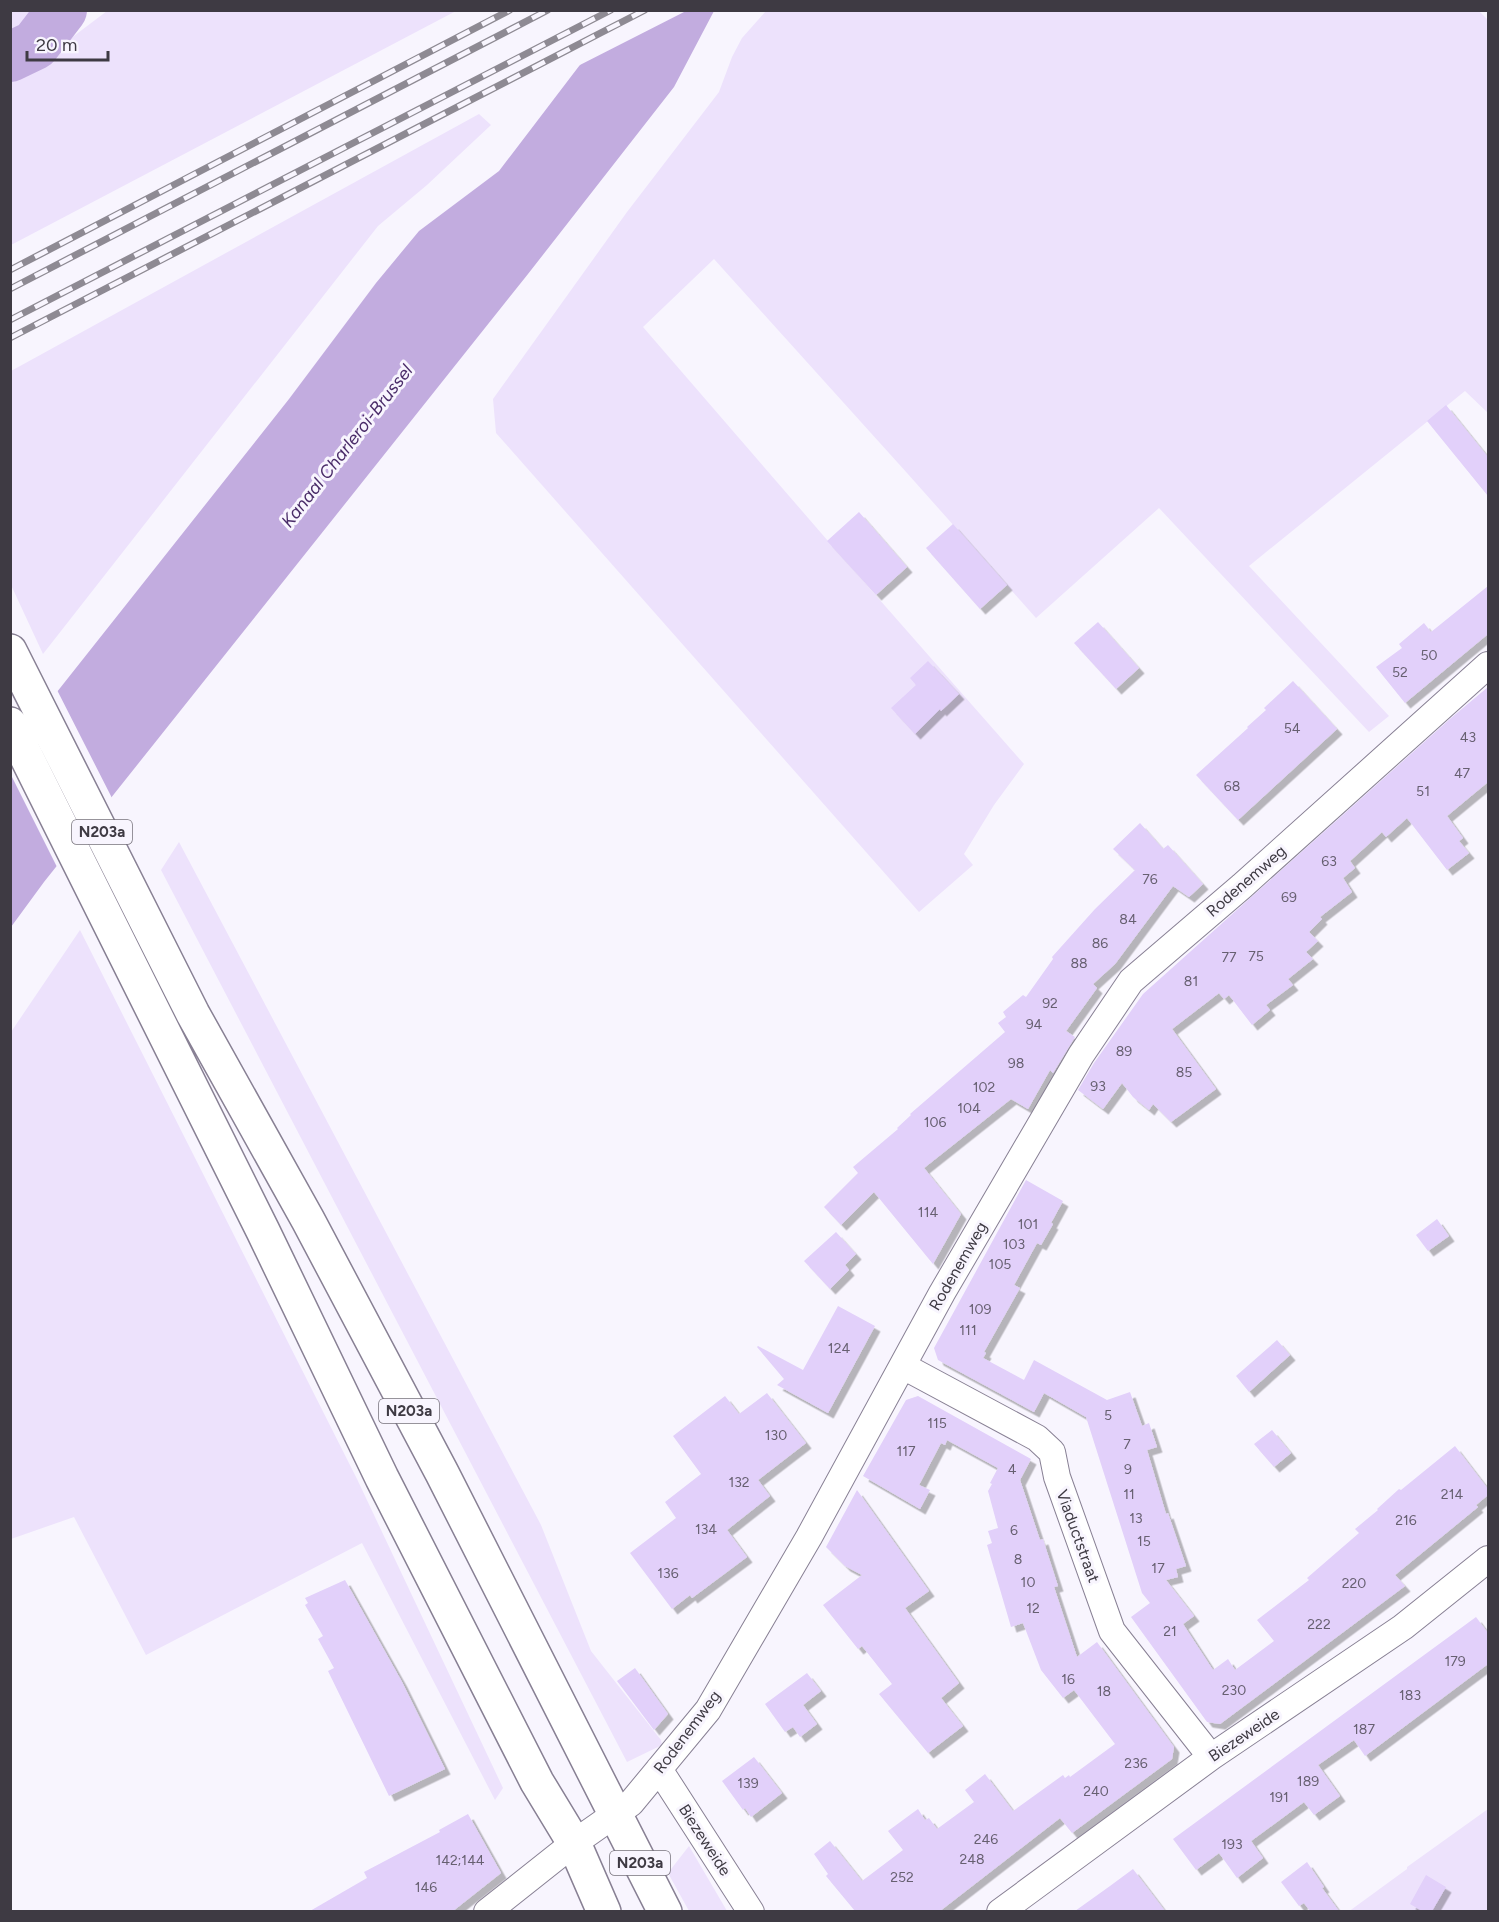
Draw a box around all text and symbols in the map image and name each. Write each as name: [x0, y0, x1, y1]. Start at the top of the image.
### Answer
scale bar: [27, 24, 108, 62]
text: 20 m: [36, 34, 77, 56]
water label: Kanaal Charleroi-Brussel: [277, 359, 418, 532]
house number: 50: [1420, 647, 1438, 664]
house number: 52: [1392, 664, 1408, 681]
house number: 54: [1284, 720, 1301, 737]
house number: 43: [1460, 729, 1476, 746]
house number: 47: [1454, 765, 1471, 782]
house number: 68: [1224, 778, 1240, 795]
house number: 51: [1416, 783, 1430, 800]
road number: N203a: [72, 820, 132, 844]
street label: Rodenemweg: [1202, 841, 1290, 921]
house number: 63: [1321, 853, 1337, 870]
house number: 76: [1142, 871, 1158, 888]
house number: 69: [1281, 889, 1297, 906]
house number: 84: [1119, 911, 1137, 928]
house number: 86: [1092, 935, 1108, 952]
house number: 75: [1248, 948, 1264, 965]
house number: 77: [1221, 949, 1237, 966]
house number: 88: [1070, 955, 1088, 972]
house number: 81: [1184, 973, 1198, 990]
house number: 92: [1042, 995, 1058, 1012]
house number: 94: [1026, 1016, 1043, 1033]
house number: 89: [1116, 1043, 1132, 1060]
house number: 98: [1008, 1055, 1024, 1072]
house number: 85: [1176, 1064, 1192, 1081]
house number: 93: [1090, 1078, 1106, 1095]
house number: 102: [973, 1079, 995, 1096]
house number: 104: [957, 1100, 981, 1117]
house number: 106: [924, 1114, 946, 1131]
house number: 114: [918, 1204, 938, 1221]
house number: 101: [1018, 1216, 1038, 1233]
street label: Rodenemweg: [925, 1218, 991, 1314]
house number: 103: [1003, 1236, 1025, 1253]
house number: 105: [989, 1256, 1011, 1273]
house number: 109: [969, 1301, 991, 1318]
house number: 111: [959, 1322, 977, 1339]
house number: 124: [828, 1340, 850, 1357]
road number: N203a: [379, 1399, 439, 1423]
house number: 5: [1104, 1407, 1112, 1424]
house number: 115: [927, 1415, 947, 1432]
house number: 130: [765, 1427, 787, 1444]
house number: 7: [1123, 1436, 1131, 1453]
house number: 117: [896, 1443, 916, 1460]
house number: 4: [1008, 1461, 1017, 1478]
house number: 9: [1124, 1461, 1132, 1478]
house number: 132: [728, 1474, 750, 1491]
house number: 11: [1123, 1486, 1135, 1503]
house number: 214: [1441, 1486, 1463, 1503]
street label: Viaductstraat: [1052, 1487, 1104, 1585]
house number: 13: [1129, 1510, 1143, 1527]
house number: 216: [1395, 1512, 1417, 1529]
house number: 134: [695, 1521, 717, 1538]
house number: 6: [1010, 1522, 1018, 1539]
house number: 15: [1137, 1533, 1151, 1550]
house number: 8: [1014, 1551, 1022, 1568]
house number: 17: [1151, 1560, 1165, 1577]
house number: 136: [657, 1565, 679, 1582]
house number: 10: [1021, 1574, 1035, 1591]
house number: 220: [1342, 1575, 1366, 1592]
house number: 12: [1026, 1600, 1040, 1617]
house number: 222: [1307, 1616, 1331, 1633]
house number: 21: [1163, 1623, 1177, 1640]
house number: 179: [1444, 1653, 1466, 1670]
house number: 16: [1061, 1671, 1075, 1688]
house number: 230: [1222, 1682, 1246, 1699]
house number: 18: [1097, 1683, 1111, 1700]
street label: Rodenemweg: [650, 1687, 724, 1777]
house number: 183: [1399, 1687, 1421, 1704]
street label: Biezeweide: [1205, 1704, 1283, 1766]
house number: 187: [1353, 1721, 1375, 1738]
house number: 236: [1124, 1755, 1148, 1772]
house number: 189: [1297, 1773, 1319, 1790]
house number: 139: [737, 1775, 759, 1792]
house number: 240: [1083, 1783, 1109, 1800]
house number: 191: [1269, 1789, 1289, 1806]
street label: Biezeweide: [675, 1801, 735, 1880]
house number: 246: [974, 1831, 998, 1848]
house number: 193: [1221, 1836, 1243, 1853]
road number: N203a: [610, 1851, 670, 1875]
house number: 248: [959, 1851, 985, 1868]
house number: 142;144: [435, 1852, 485, 1869]
house number: 252: [890, 1869, 914, 1886]
house number: 146: [415, 1879, 437, 1896]

